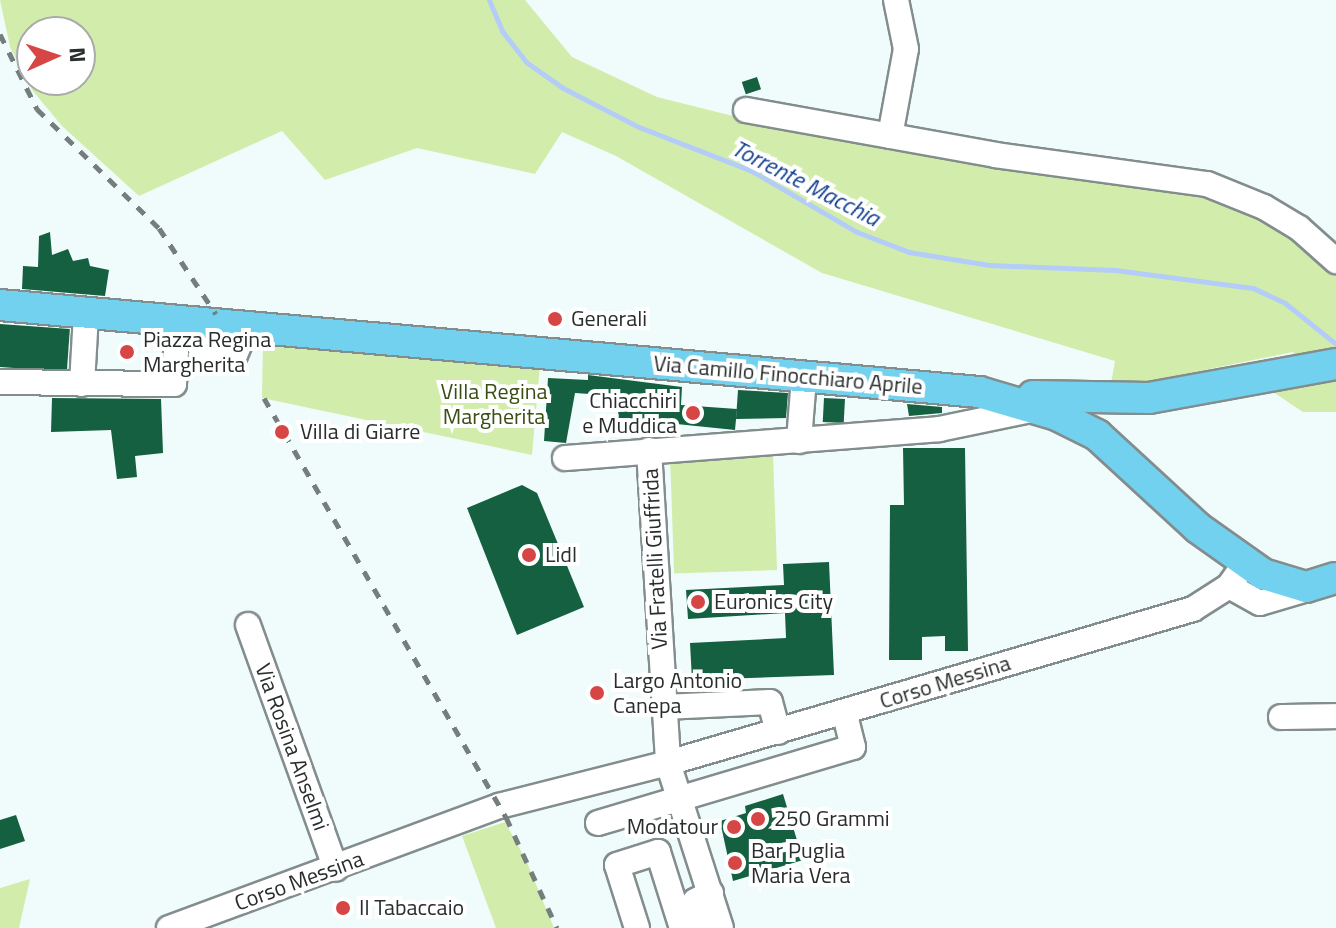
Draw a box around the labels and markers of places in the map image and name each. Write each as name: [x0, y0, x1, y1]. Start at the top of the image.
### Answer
place label: Generali: [571, 306, 647, 332]
marker: Generali: [546, 310, 564, 328]
place label: Piazza Regina Margherita: [143, 326, 271, 378]
marker: Piazza Regina Margherita: [118, 343, 136, 361]
place label: Chiacchiri e Muddica: [582, 387, 677, 438]
marker: Chiacchiri e Muddica: [684, 404, 702, 422]
place label: Villa di Giarre: [300, 419, 420, 445]
marker: Villa di Giarre: [271, 421, 293, 443]
place label: Lidl: [545, 542, 577, 568]
marker: Lidl: [520, 546, 538, 564]
place label: Euronics City: [714, 589, 833, 615]
marker: Euronics City: [689, 593, 707, 611]
place label: Largo Antonio Canepa: [613, 667, 742, 718]
marker: Largo Antonio Canepa: [588, 684, 606, 702]
place label: 250 Grammi: [774, 806, 890, 832]
marker: 250 Grammi: [749, 810, 767, 828]
place label: Modatour: [627, 814, 718, 840]
marker: Modatour: [725, 818, 743, 836]
place label: Bar Puglia Maria Vera: [751, 837, 851, 888]
marker: Bar Puglia Maria Vera: [726, 854, 744, 872]
place label: Il Tabaccaio: [359, 895, 464, 921]
marker: Il Tabaccaio: [334, 899, 352, 917]

